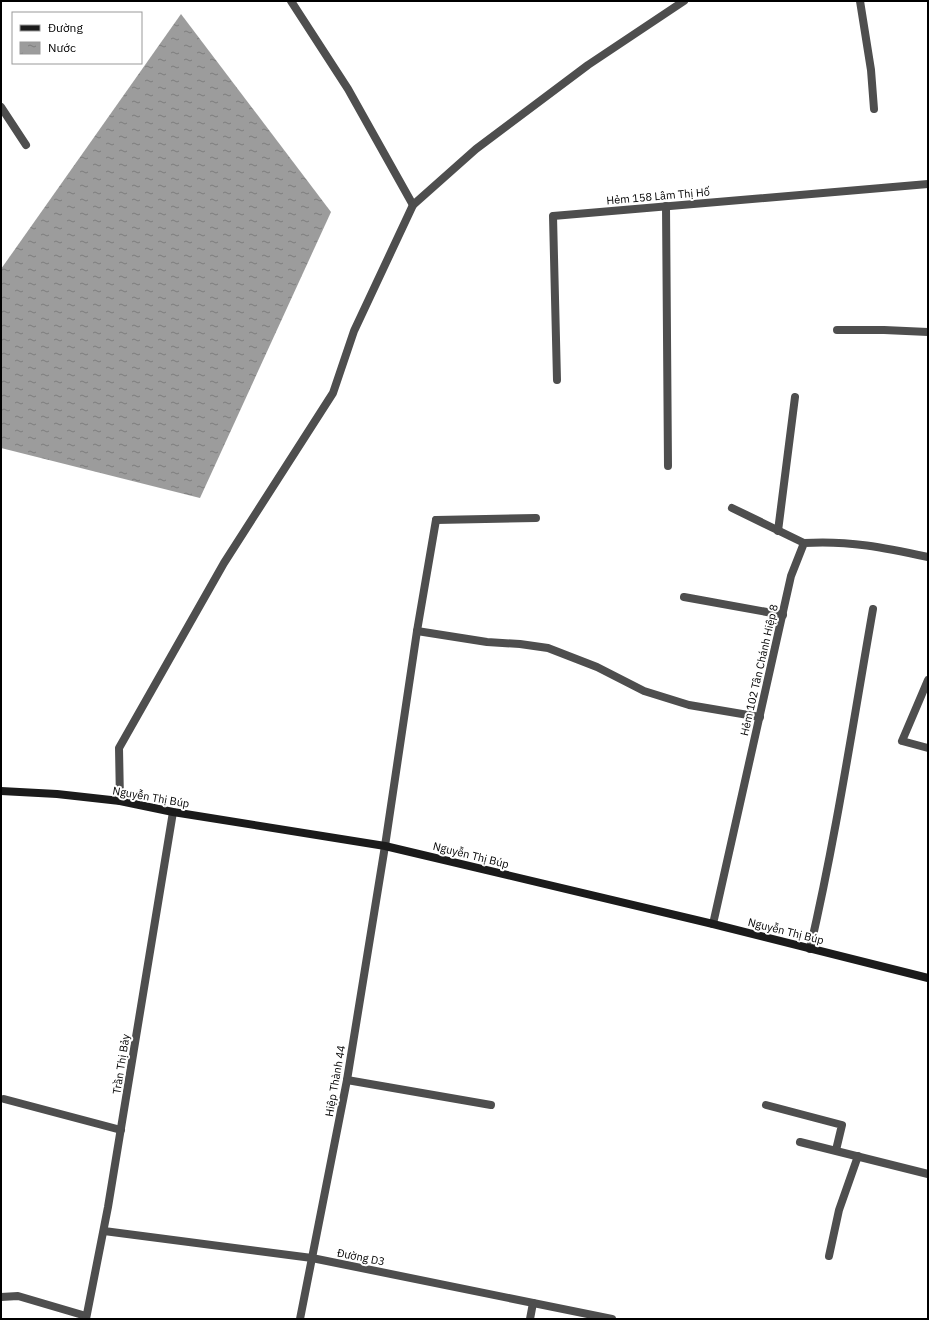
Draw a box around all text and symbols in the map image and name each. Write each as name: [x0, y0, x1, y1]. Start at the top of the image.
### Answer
legend: [12, 12, 142, 64]
text: Đường: [48, 20, 83, 35]
text: Nước: [48, 40, 76, 55]
street label: Hẻm 158 Lâm Thị Hố: [606, 185, 710, 207]
street label: Hẻm 102 Tân Chánh Hiệp 8: [737, 603, 781, 737]
street label: Nguyễn Thị Búp: [111, 783, 191, 811]
street label: Nguyễn Thị Búp: [432, 839, 510, 871]
street label: Nguyễn Thị Búp: [747, 915, 825, 947]
street label: Trần Thị Bảy: [109, 1032, 133, 1095]
street label: Hiệp Thành 44: [322, 1044, 348, 1118]
street label: Đường D3: [336, 1246, 386, 1268]

